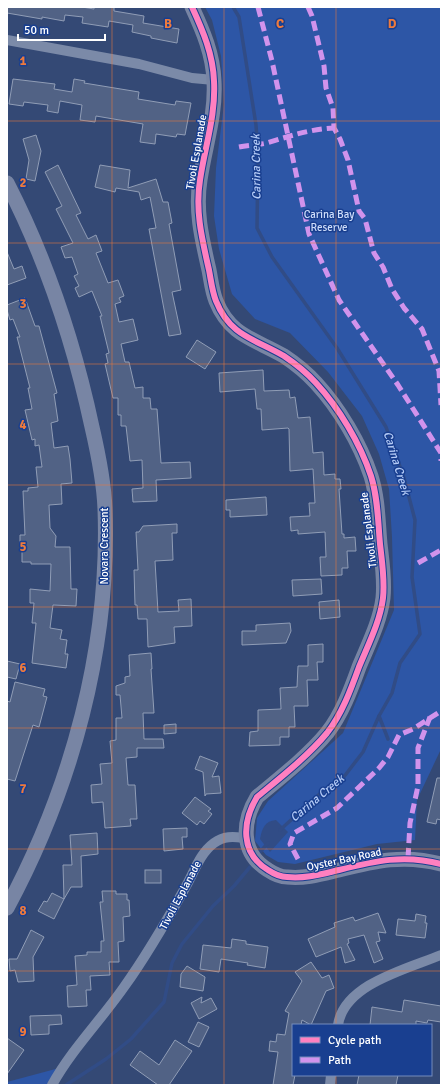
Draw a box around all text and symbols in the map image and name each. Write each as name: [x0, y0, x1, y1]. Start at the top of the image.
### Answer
scale bar: [18, 16, 105, 42]
text: B: [164, 16, 172, 32]
text: C: [276, 16, 284, 32]
text: D: [388, 16, 397, 32]
text: 50 m: [24, 23, 49, 38]
text: 1: [19, 53, 27, 69]
street label: Tivoli Esplanade: [183, 114, 209, 191]
water label: Carina Creek: [248, 133, 265, 200]
text: 2: [19, 175, 27, 191]
park label: Carina Bay Reserve: [304, 208, 355, 234]
text: 3: [19, 296, 27, 312]
text: 4: [19, 417, 27, 433]
water label: Carina Creek: [380, 429, 414, 498]
street label: Tivoli Esplanade: [357, 491, 380, 568]
street label: Novara Crescent: [98, 507, 111, 584]
text: 5: [19, 539, 27, 555]
text: 6: [19, 660, 27, 676]
water label: Carina Creek: [287, 771, 348, 825]
text: 7: [19, 781, 27, 797]
street label: Oyster Bay Road: [306, 845, 383, 874]
street label: Tivoli Esplanade: [157, 859, 204, 932]
text: 8: [19, 903, 27, 919]
text: 9: [19, 1024, 27, 1040]
legend: [292, 1024, 432, 1076]
text: Cycle path: [328, 1033, 381, 1048]
text: Path: [328, 1053, 351, 1068]

